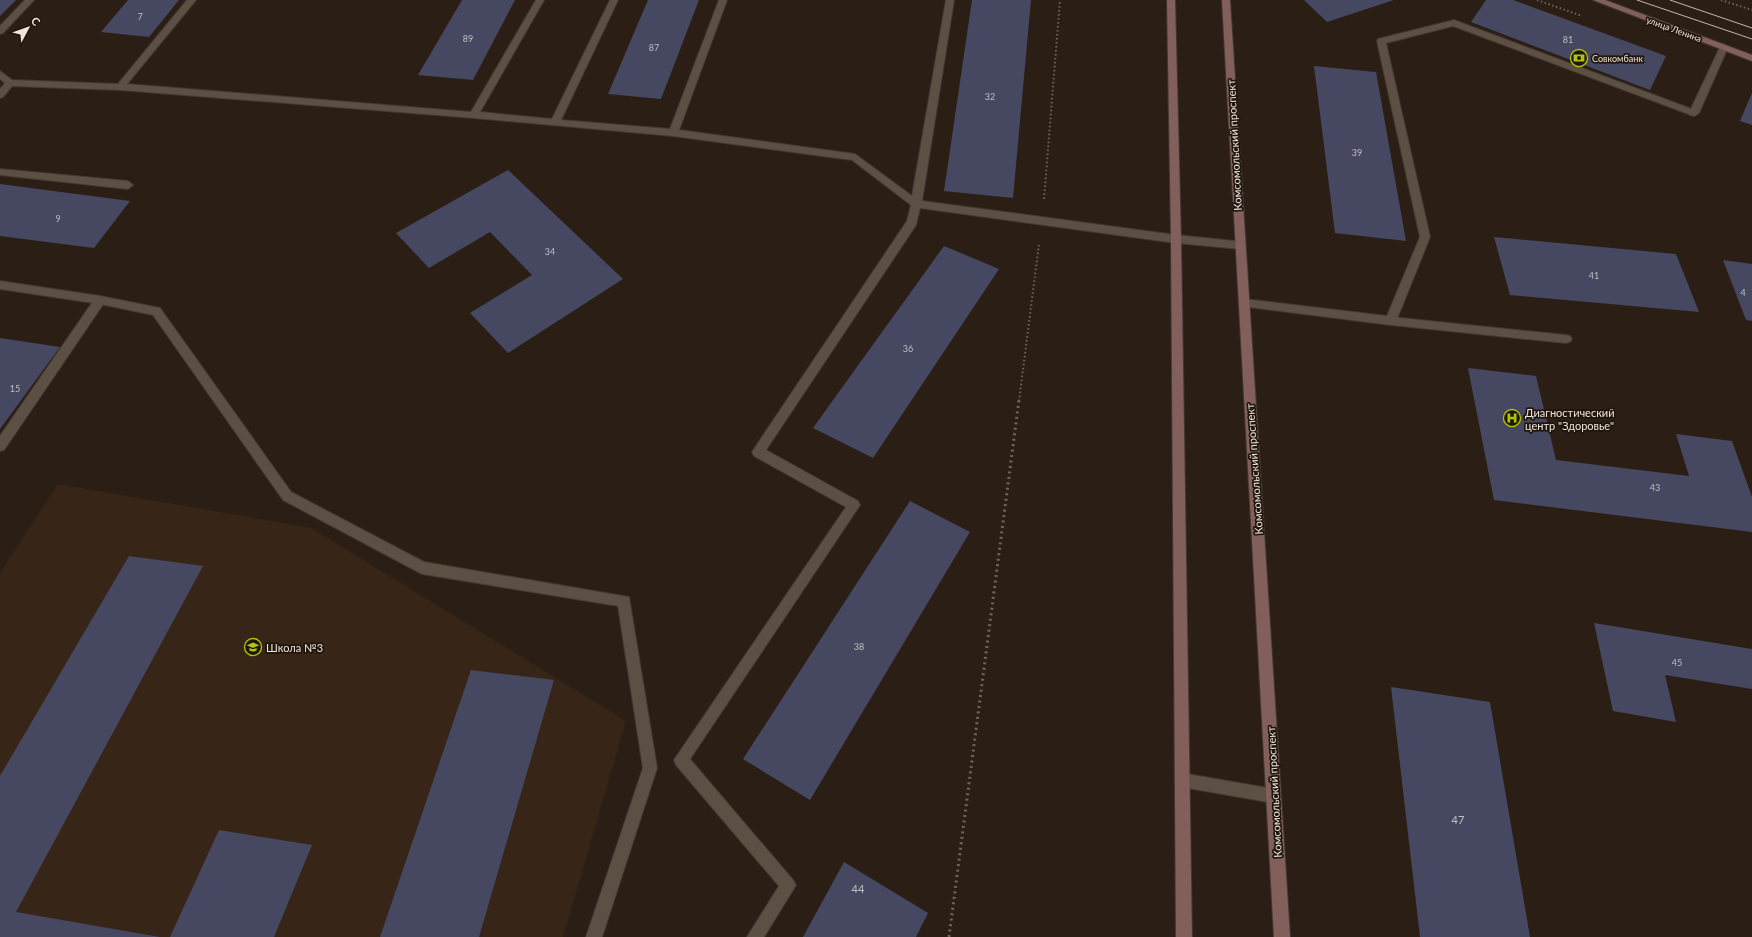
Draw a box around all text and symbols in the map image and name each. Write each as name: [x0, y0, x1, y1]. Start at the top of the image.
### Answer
north arrow: [8, 8, 48, 48]
house number: 7: [137, 11, 143, 22]
text: С: [29, 14, 44, 29]
street label: улица Ленина: [1645, 14, 1703, 44]
house number: 89: [463, 33, 473, 44]
house number: 81: [1563, 34, 1573, 45]
house number: 87: [649, 42, 659, 53]
bank icon: Совкомбанк: [1569, 48, 1589, 68]
place label: Совкомбанк: [1592, 53, 1643, 64]
street label: Комсомольский проспект: [1224, 79, 1244, 211]
house number: 32: [985, 91, 995, 102]
house number: 39: [1352, 147, 1362, 158]
house number: 9: [55, 213, 61, 224]
house number: 34: [545, 246, 555, 257]
house number: 41: [1589, 270, 1599, 281]
house number: 4: [1740, 287, 1746, 298]
house number: 36: [903, 343, 913, 354]
house number: 15: [10, 383, 20, 394]
street label: Комсомольский проспект: [1243, 403, 1265, 535]
place label: Диагностический центр "Здоровье": [1525, 406, 1615, 432]
hospital icon: Диагностический центр "Здоровье": [1502, 408, 1522, 428]
house number: 43: [1650, 482, 1660, 493]
school or university icon: Школа №3: [243, 637, 263, 657]
place label: Школа №3: [266, 641, 323, 654]
house number: 38: [854, 641, 864, 652]
house number: 45: [1672, 657, 1682, 668]
street label: Комсомольский проспект: [1264, 726, 1284, 858]
house number: 47: [1452, 813, 1464, 826]
house number: 44: [852, 882, 865, 895]

